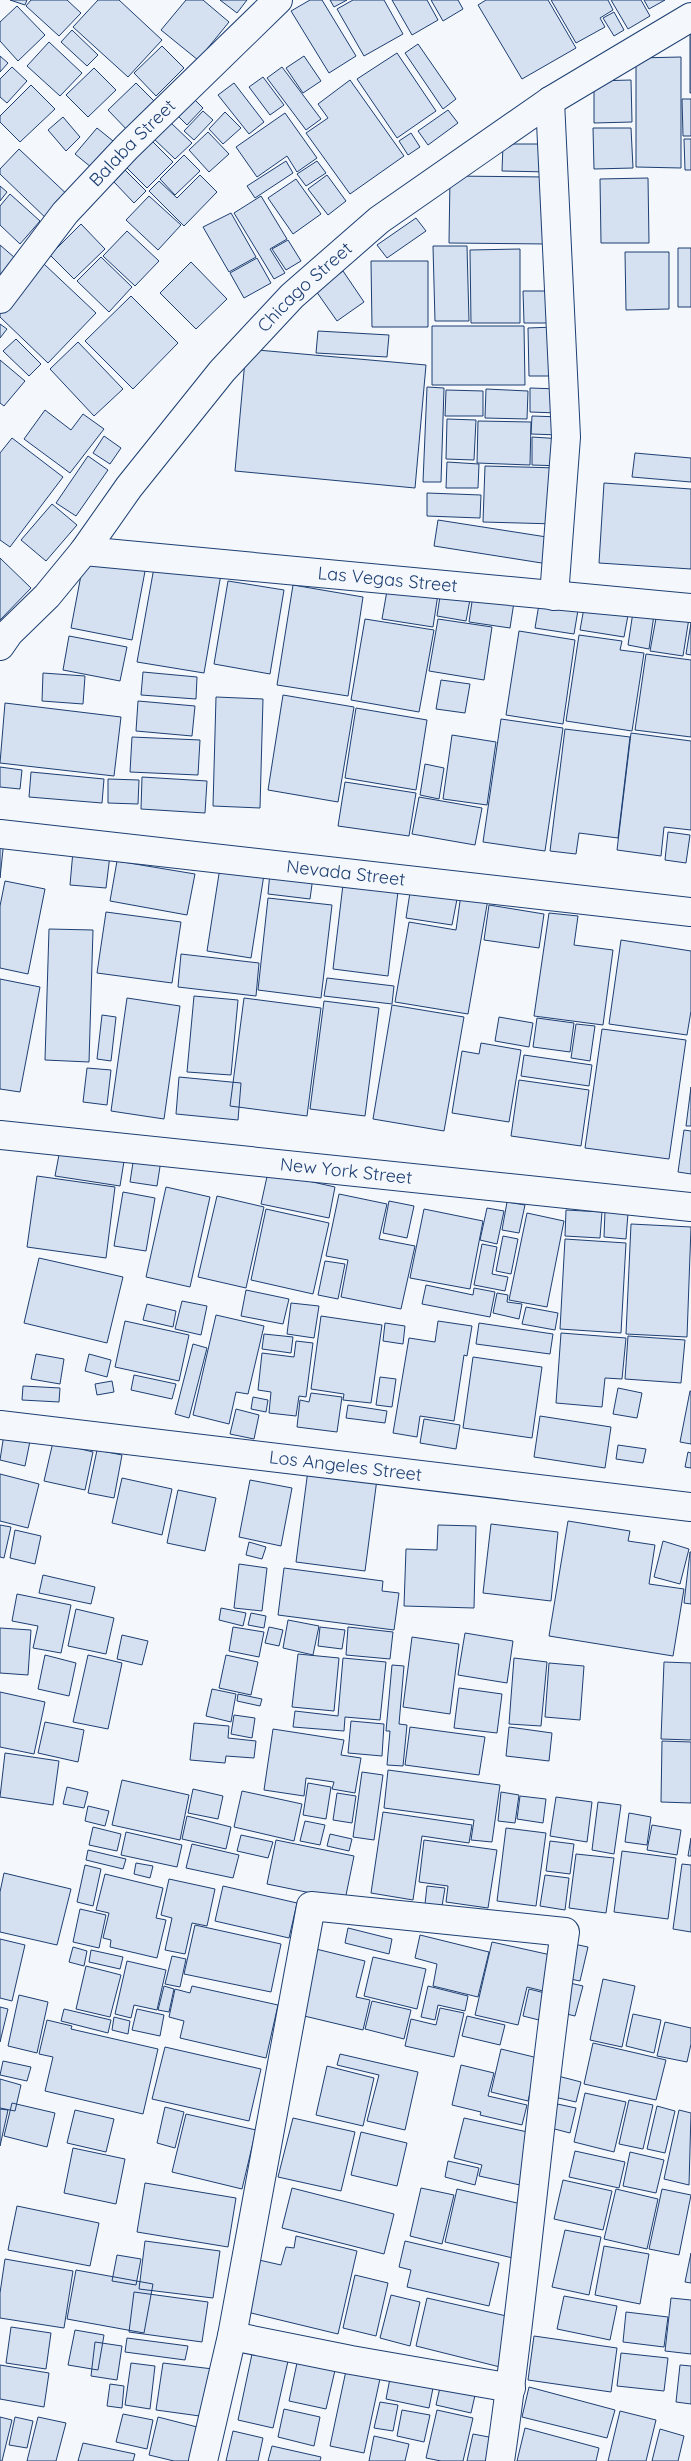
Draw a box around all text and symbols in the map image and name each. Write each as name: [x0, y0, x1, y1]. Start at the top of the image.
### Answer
street label: Balaba Street: [84, 94, 180, 191]
street label: Chicago Street: [252, 237, 357, 337]
street label: Las Vegas Street: [317, 561, 459, 597]
street label: Nevada Street: [285, 854, 407, 891]
street label: New York Street: [279, 1152, 413, 1189]
street label: Los Angeles Street: [268, 1445, 423, 1486]

